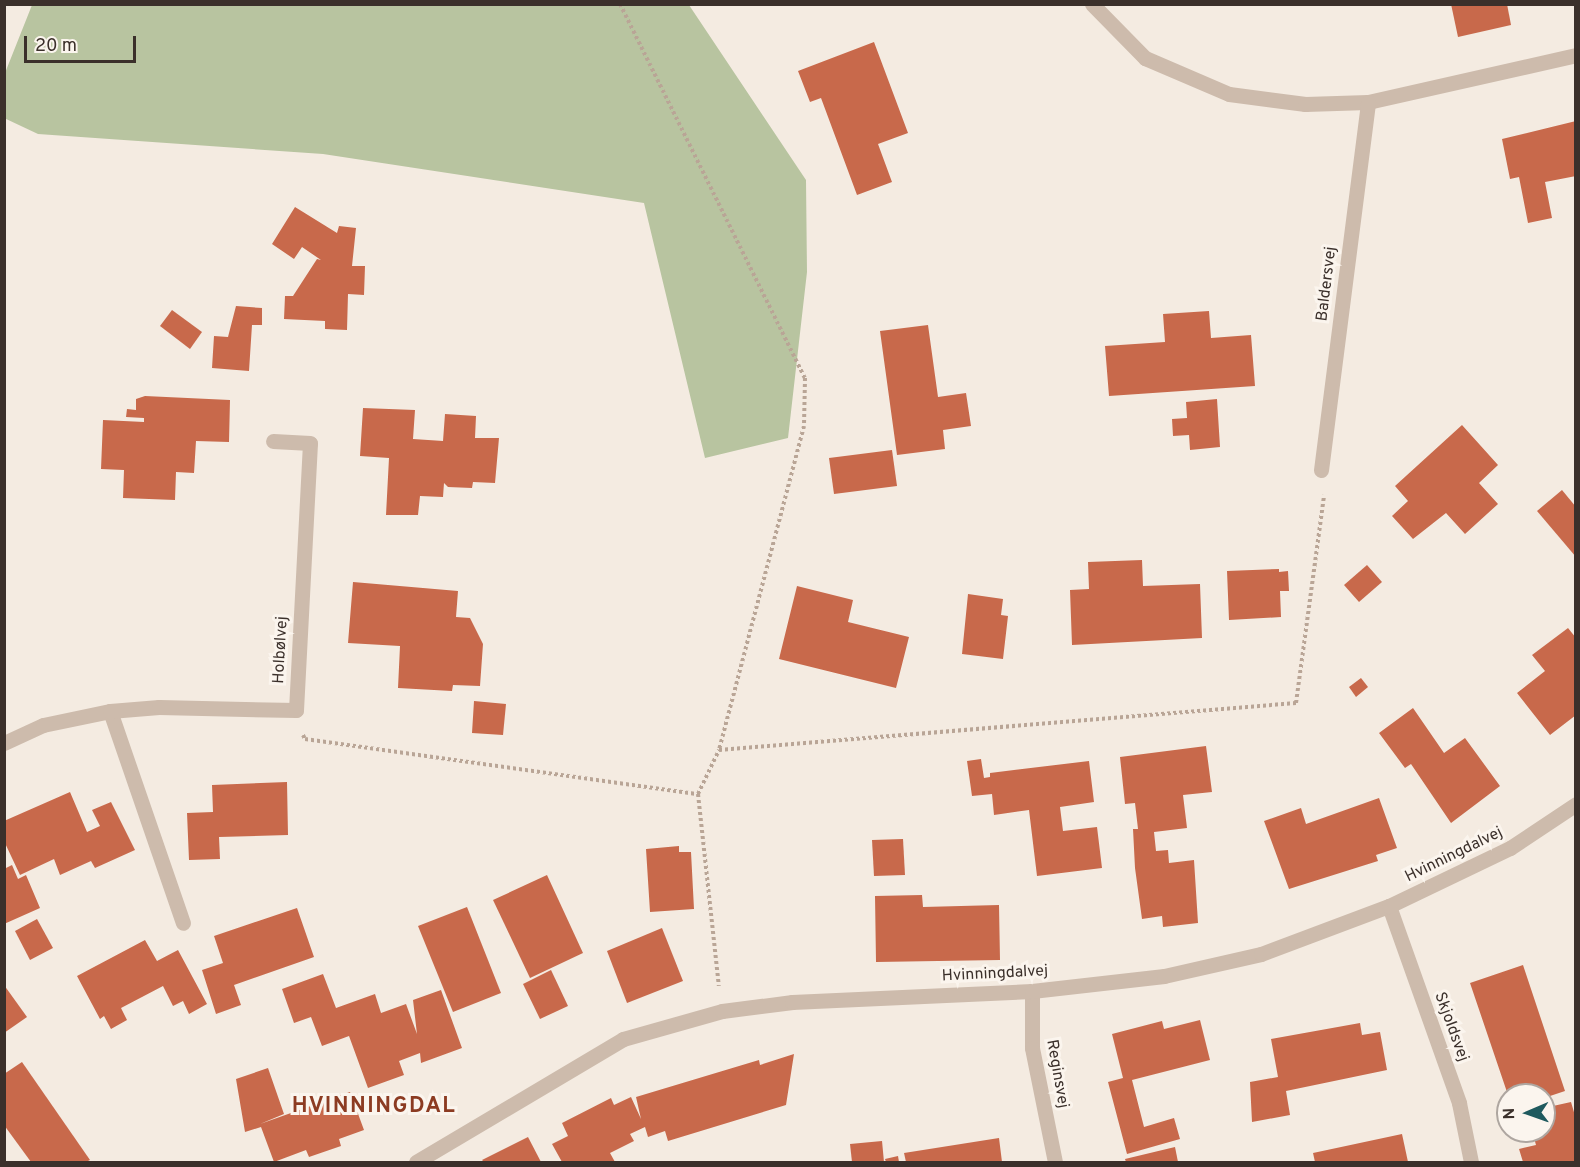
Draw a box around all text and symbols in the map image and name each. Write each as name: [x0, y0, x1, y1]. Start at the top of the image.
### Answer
scale bar: [27, 24, 140, 62]
text: 20 m: [35, 35, 77, 58]
street label: Baldersvej: [1313, 246, 1341, 322]
street label: Holbølvej: [270, 616, 292, 684]
street label: Hvinningdalvej: [1402, 823, 1506, 887]
street label: Hvinningdalvej: [941, 962, 1049, 986]
street label: Skjoldsvej: [1430, 990, 1472, 1064]
street label: Reginsvej: [1042, 1038, 1072, 1110]
north arrow: [1496, 1083, 1556, 1143]
district label: HVINNINGDAL: [292, 1094, 456, 1120]
text: N: [1500, 1107, 1520, 1120]

